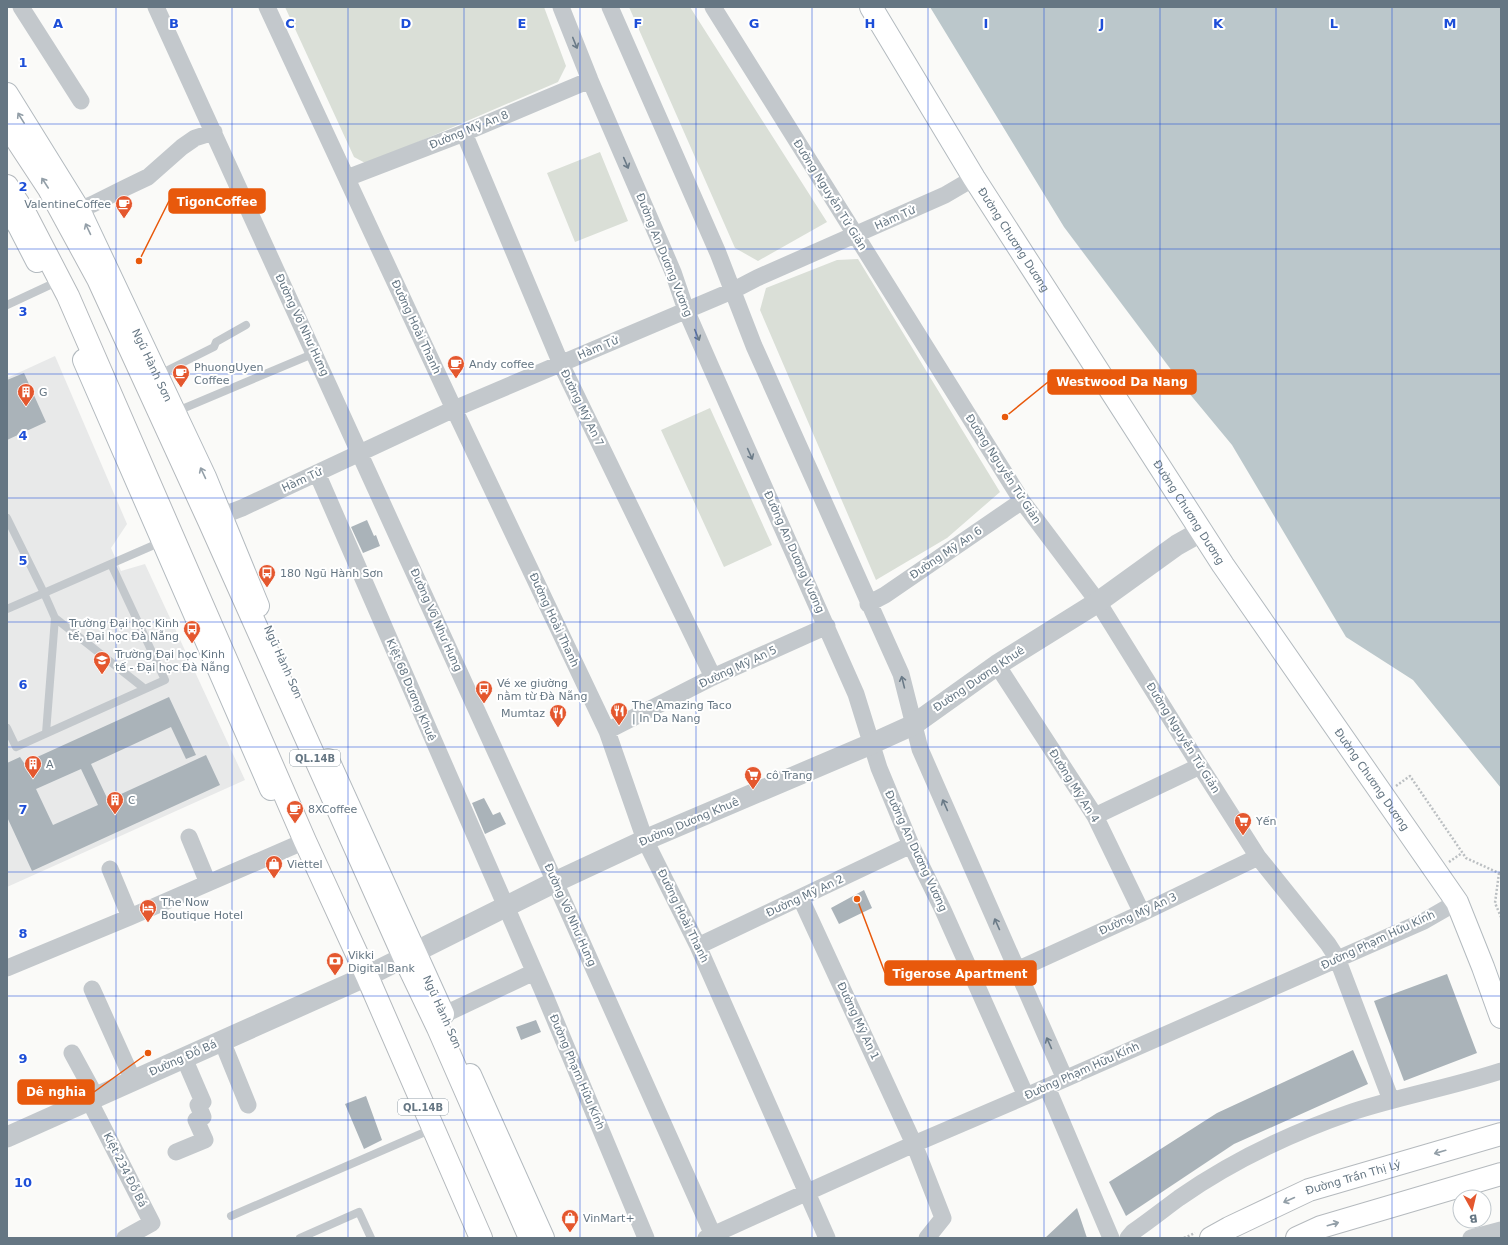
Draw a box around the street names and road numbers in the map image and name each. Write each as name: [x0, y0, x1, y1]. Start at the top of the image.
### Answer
street label: Đường Mỹ An 8: [428, 108, 510, 152]
street label: Đường Nguyễn Tử Giản: [791, 137, 869, 253]
street label: Đường Chương Dương: [975, 185, 1052, 294]
street label: Đường An Dương Vương: [633, 191, 695, 319]
street label: Hàm Tử: [873, 203, 918, 233]
street label: Đường Võ Như Hưng: [273, 272, 331, 378]
street label: Đường Hoài Thanh: [388, 278, 444, 376]
street label: Ngũ Hành Sơn: [129, 327, 175, 404]
street label: Hàm Tử: [576, 333, 621, 362]
street label: Đường Mỹ An 7: [558, 367, 606, 449]
street label: Đường Nguyễn Tử Giản: [963, 412, 1043, 526]
street label: Đường Chương Dương: [1151, 457, 1227, 567]
street label: Hàm Tử: [280, 465, 325, 495]
street label: Đường An Dương Vương: [761, 489, 827, 615]
street label: Đường Mỹ An 6: [907, 524, 985, 582]
street label: Đường Võ Như Hưng: [407, 566, 465, 674]
street label: Đường Hoài Thanh: [526, 571, 582, 669]
street label: Ngũ Hành Sơn: [261, 623, 305, 701]
street label: Kiệt 68 Dương Khuê: [384, 637, 439, 743]
street label: Đường Mỹ An 5: [697, 643, 779, 691]
street label: Đường Dương Khuê: [931, 644, 1027, 714]
street label: Đường Nguyễn Tử Giản: [1144, 680, 1222, 796]
street label: Đường Chương Dương: [1332, 726, 1412, 833]
street label: Đường Mỹ An 4: [1046, 747, 1102, 825]
road number: QL.14B: [290, 750, 340, 766]
street label: Đường An Dương Vương: [882, 788, 950, 914]
street label: Đường Dương Khuê: [637, 795, 741, 849]
street label: Đường Võ Như Hưng: [541, 861, 599, 969]
street label: Đường Hoài Thanh: [655, 867, 711, 965]
street label: Đường Mỹ An 2: [764, 872, 846, 920]
street label: Đường Mỹ An 3: [1097, 890, 1179, 938]
street label: Đường Phạm Hữu Kính: [1319, 908, 1437, 972]
street label: Ngũ Hành Sơn: [420, 973, 464, 1051]
street label: Đường Mỹ An 1: [834, 980, 882, 1062]
street label: Đường Phạm Hữu Kính: [547, 1012, 607, 1132]
street label: Đường Đỗ Bá: [147, 1037, 219, 1079]
street label: Đường Phạm Hữu Kính: [1023, 1040, 1141, 1102]
road number: QL.14B: [398, 1099, 448, 1115]
street label: Kiệt 234 Đỗ Bá: [101, 1130, 149, 1210]
street label: Đường Trần Thị Lý: [1304, 1157, 1403, 1197]

